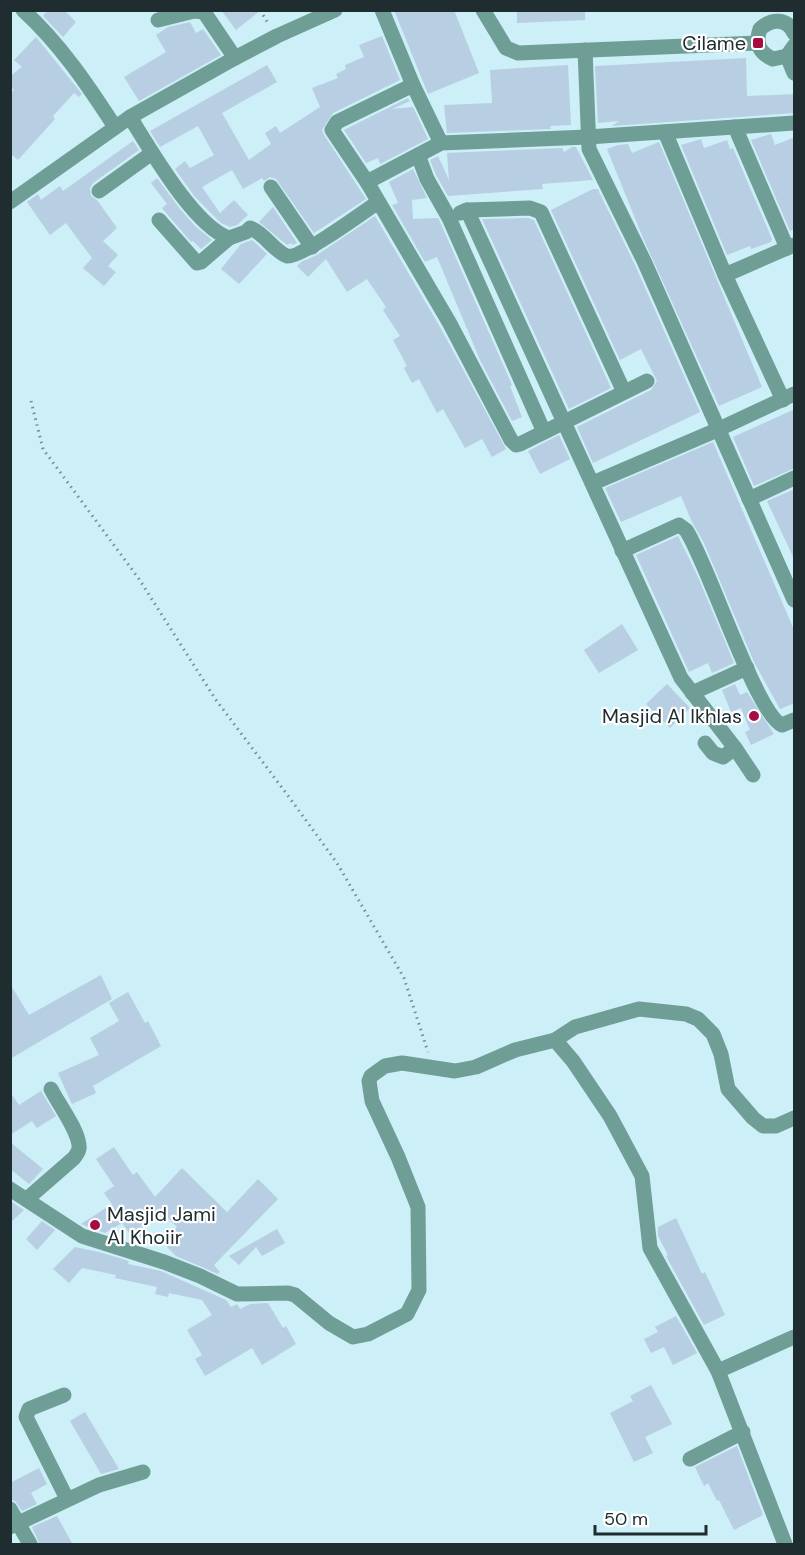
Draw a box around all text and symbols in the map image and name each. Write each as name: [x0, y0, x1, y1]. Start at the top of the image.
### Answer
place label: Cilame: [682, 30, 746, 56]
marker: Cilame: [751, 36, 765, 50]
place label: Masjid Al Ikhlas: [602, 703, 742, 729]
marker: Masjid Al Ikhlas: [747, 709, 761, 723]
place label: Masjid Jami Al Khoiir: [107, 1201, 216, 1250]
marker: Masjid Jami Al Khoiir: [88, 1218, 102, 1232]
scale bar: [595, 1498, 706, 1536]
text: 50 m: [604, 1507, 648, 1531]

